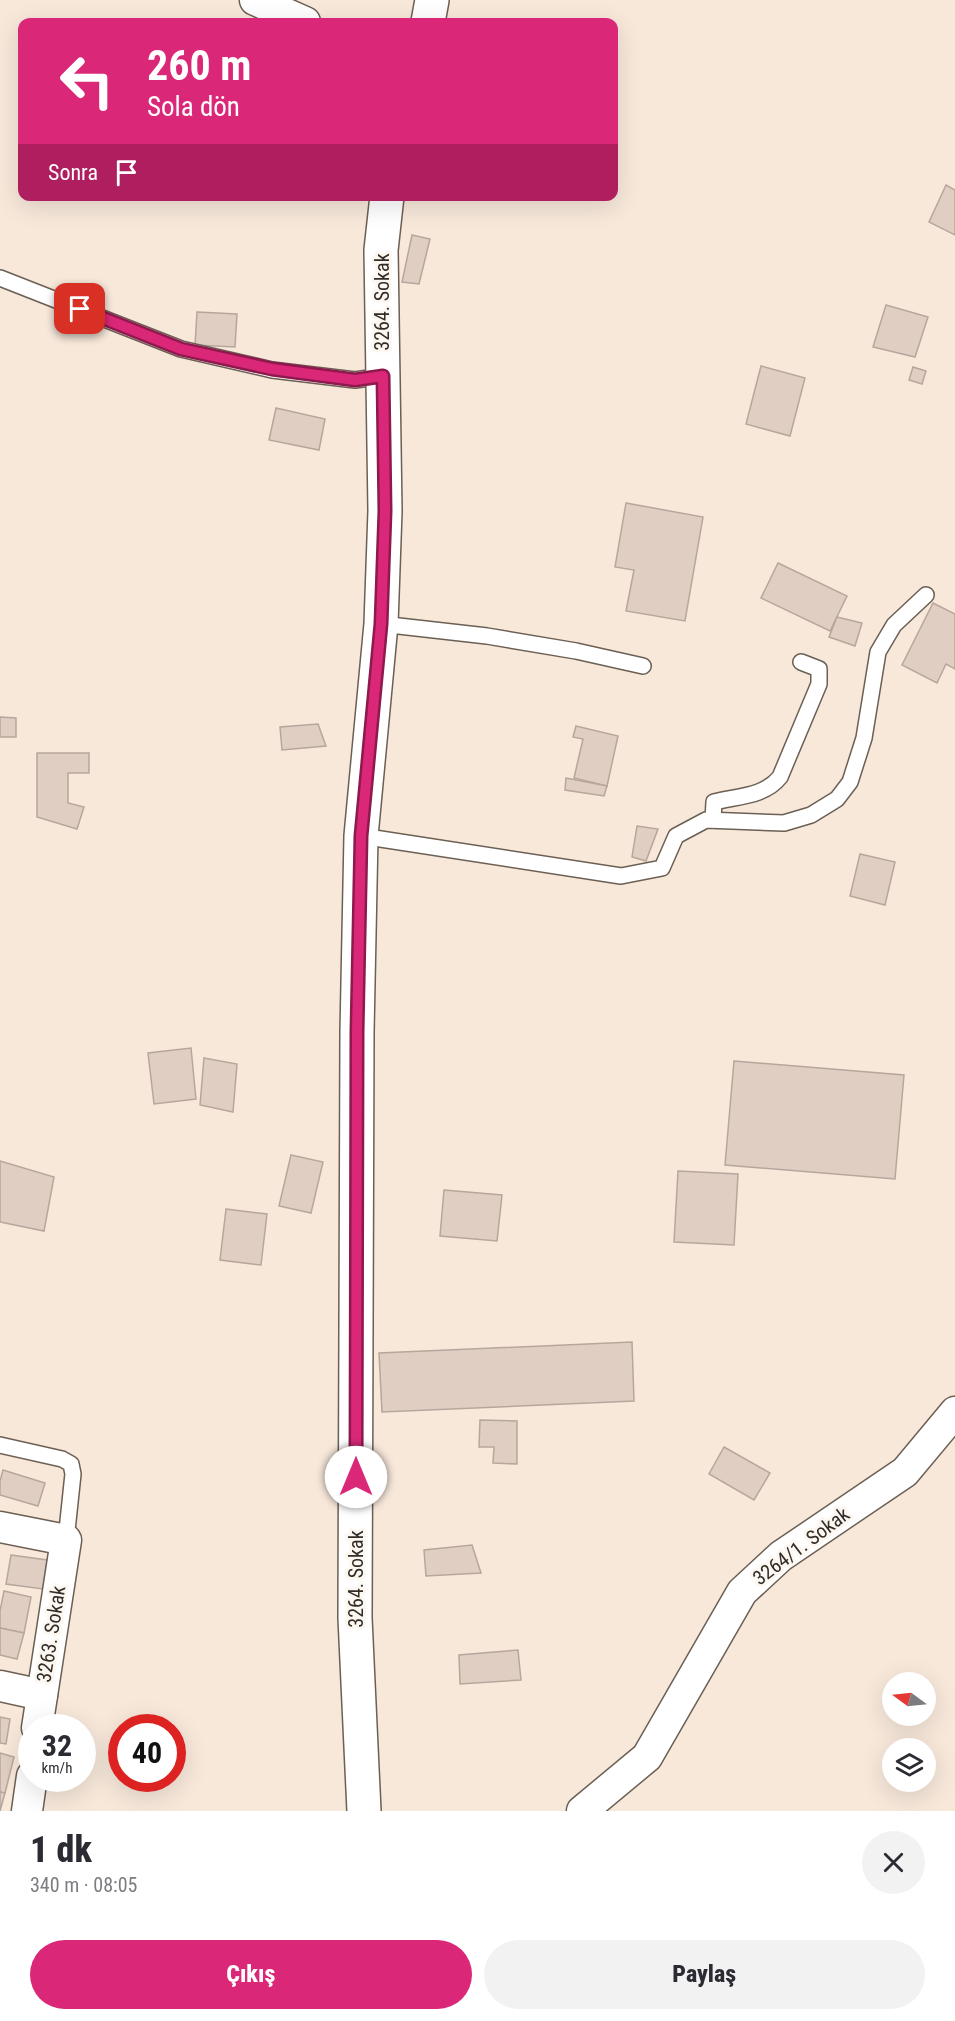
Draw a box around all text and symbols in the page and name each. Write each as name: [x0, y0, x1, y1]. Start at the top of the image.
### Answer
text: 260 m: [147, 41, 252, 90]
icon: left: [48, 42, 126, 120]
text: Sola dön: [147, 91, 240, 123]
icon: arrive: [110, 156, 143, 189]
text: Sonra: [48, 160, 98, 185]
street label: 3264. Sokak: [370, 253, 394, 351]
pin: [54, 283, 105, 334]
icon: arrive: [63, 292, 96, 325]
position arrow: [324, 1445, 388, 1509]
street label: 3264/1. Sokak: [748, 1502, 854, 1590]
street label: 3264. Sokak: [344, 1530, 368, 1628]
street label: 3263. Sokak: [32, 1584, 70, 1684]
north arrow: [882, 1672, 936, 1726]
map controls: [882, 1672, 936, 1792]
speed limit sign: 40: [108, 1714, 186, 1792]
text: 32: [42, 1728, 72, 1763]
button: layers: [882, 1738, 936, 1792]
text: km/h: [42, 1759, 72, 1777]
text: 1 dk: [30, 1829, 92, 1871]
button: close: [862, 1831, 925, 1894]
text: 340 m · 08:05: [30, 1873, 137, 1897]
button: Çıkış: [30, 1940, 472, 2009]
button: Paylaş: [484, 1940, 925, 2009]

